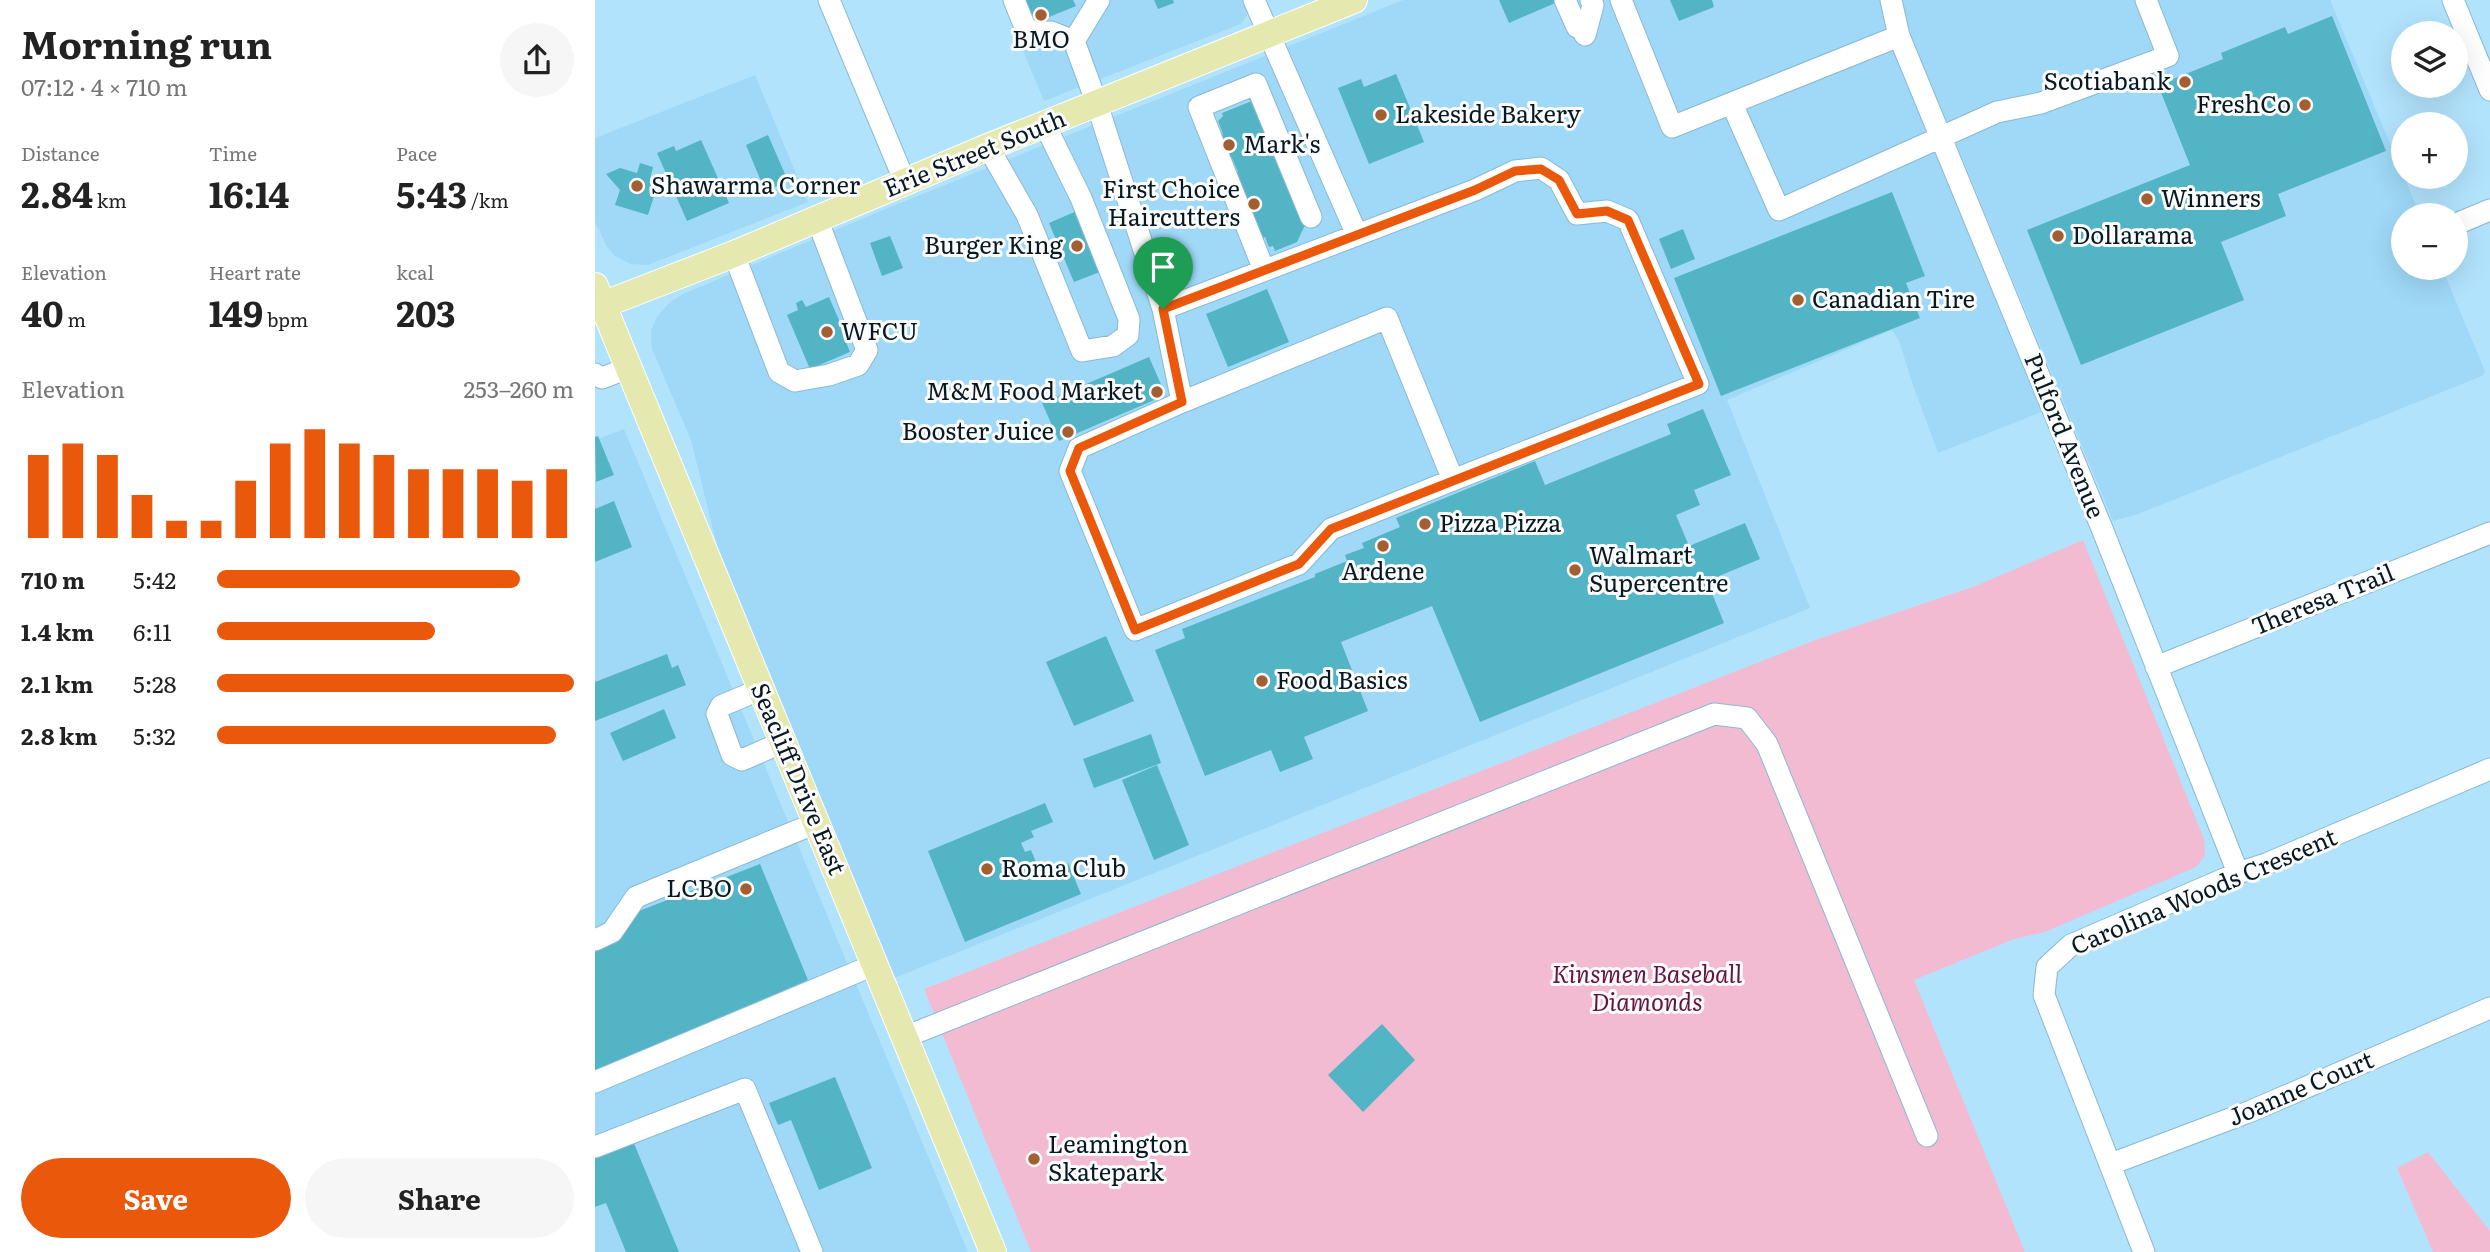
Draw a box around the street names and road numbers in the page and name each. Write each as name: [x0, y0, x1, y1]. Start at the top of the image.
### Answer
street label: Erie Street South: [878, 99, 1071, 204]
street label: Pulford Avenue: [2017, 347, 2115, 523]
street label: Theresa Trail: [2246, 553, 2399, 642]
street label: Seacliff Drive East: [744, 677, 857, 880]
street label: Carolina Woods Crescent: [2065, 818, 2342, 962]
street label: Joanne Court: [2222, 1040, 2378, 1133]

